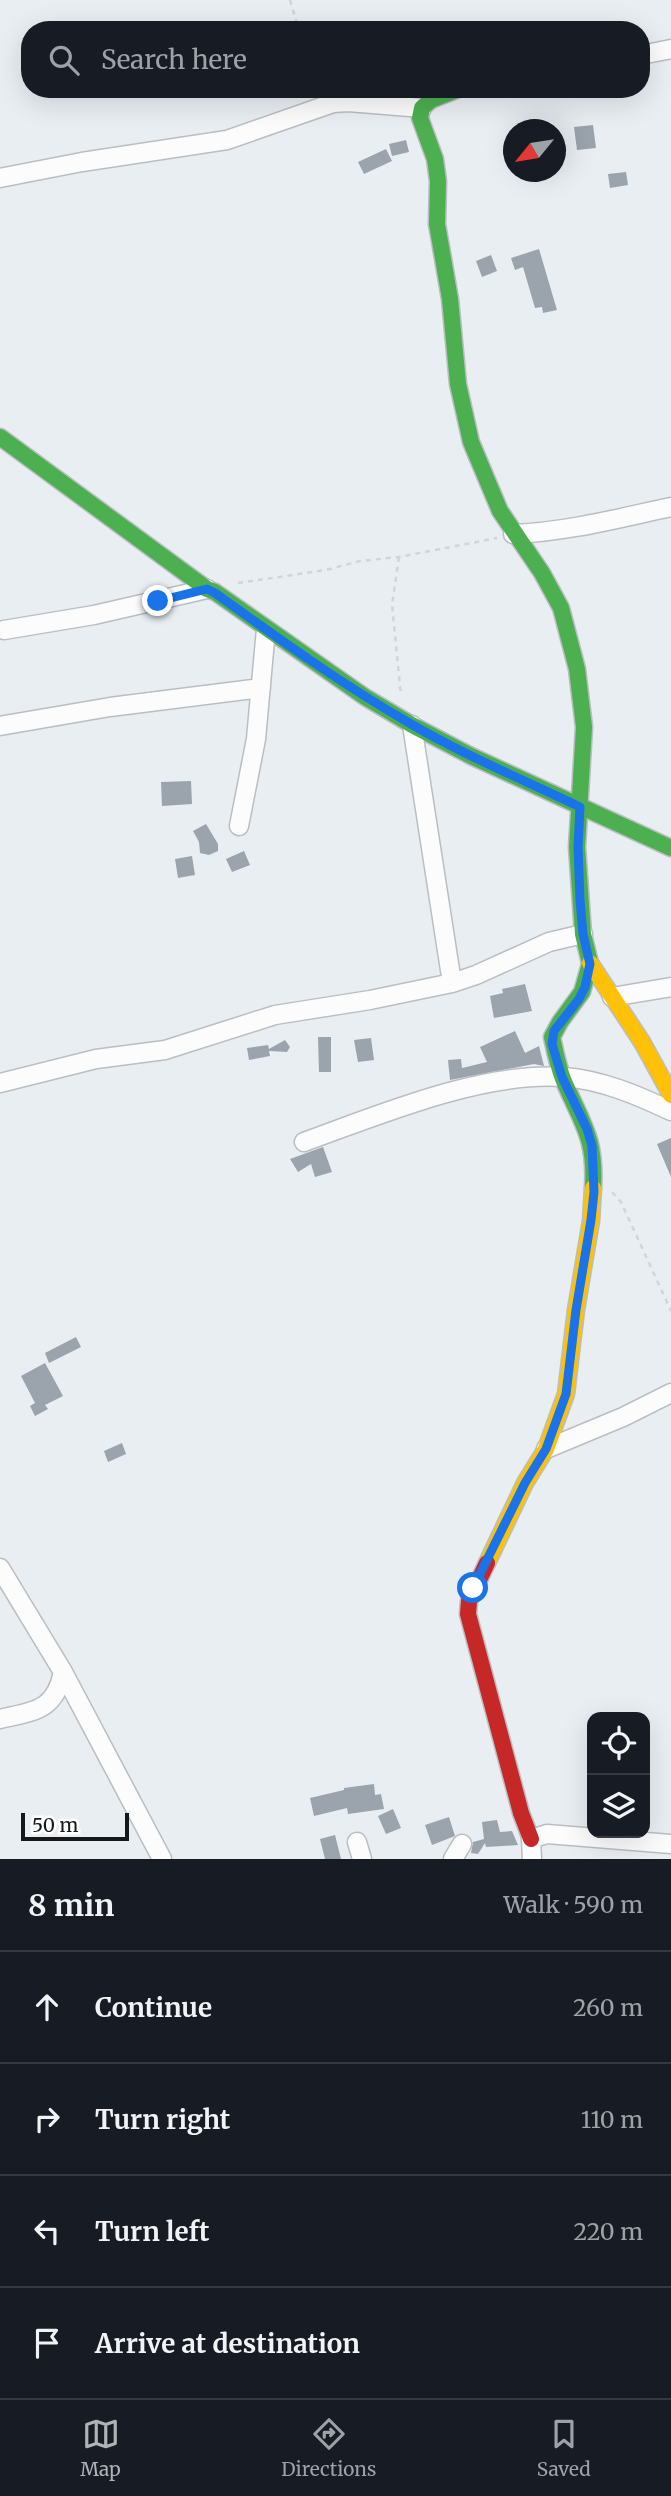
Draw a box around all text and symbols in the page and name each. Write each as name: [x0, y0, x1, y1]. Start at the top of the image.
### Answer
search box: [21, 21, 650, 98]
icon: search: [45, 41, 83, 79]
text: Search here: [101, 43, 247, 76]
north arrow: [503, 119, 566, 182]
route end: [142, 585, 173, 616]
route start: [457, 1572, 488, 1603]
map controls: [587, 1712, 650, 1838]
button: locate: [587, 1712, 650, 1775]
button: layers: [587, 1775, 650, 1838]
scale bar: [21, 1810, 130, 1842]
text: 50 m: [32, 1813, 78, 1837]
text: 8 min: [28, 1886, 114, 1924]
text: Walk · 590 m: [504, 1890, 643, 1919]
icon: ahead: [28, 1988, 66, 2026]
text: Continue: [95, 1991, 212, 2024]
text: 260 m: [573, 1993, 643, 2022]
icon: right: [28, 2100, 66, 2138]
text: Turn right: [95, 2103, 230, 2136]
text: 110 m: [581, 2105, 643, 2134]
icon: left: [28, 2212, 66, 2250]
text: Turn left: [95, 2215, 209, 2248]
text: 220 m: [573, 2217, 643, 2246]
icon: arrive: [28, 2324, 66, 2362]
text: Arrive at destination: [95, 2327, 360, 2360]
tab: Map: [80, 2415, 121, 2481]
tab: Directions: [281, 2415, 376, 2481]
tab: Saved: [537, 2415, 591, 2481]

